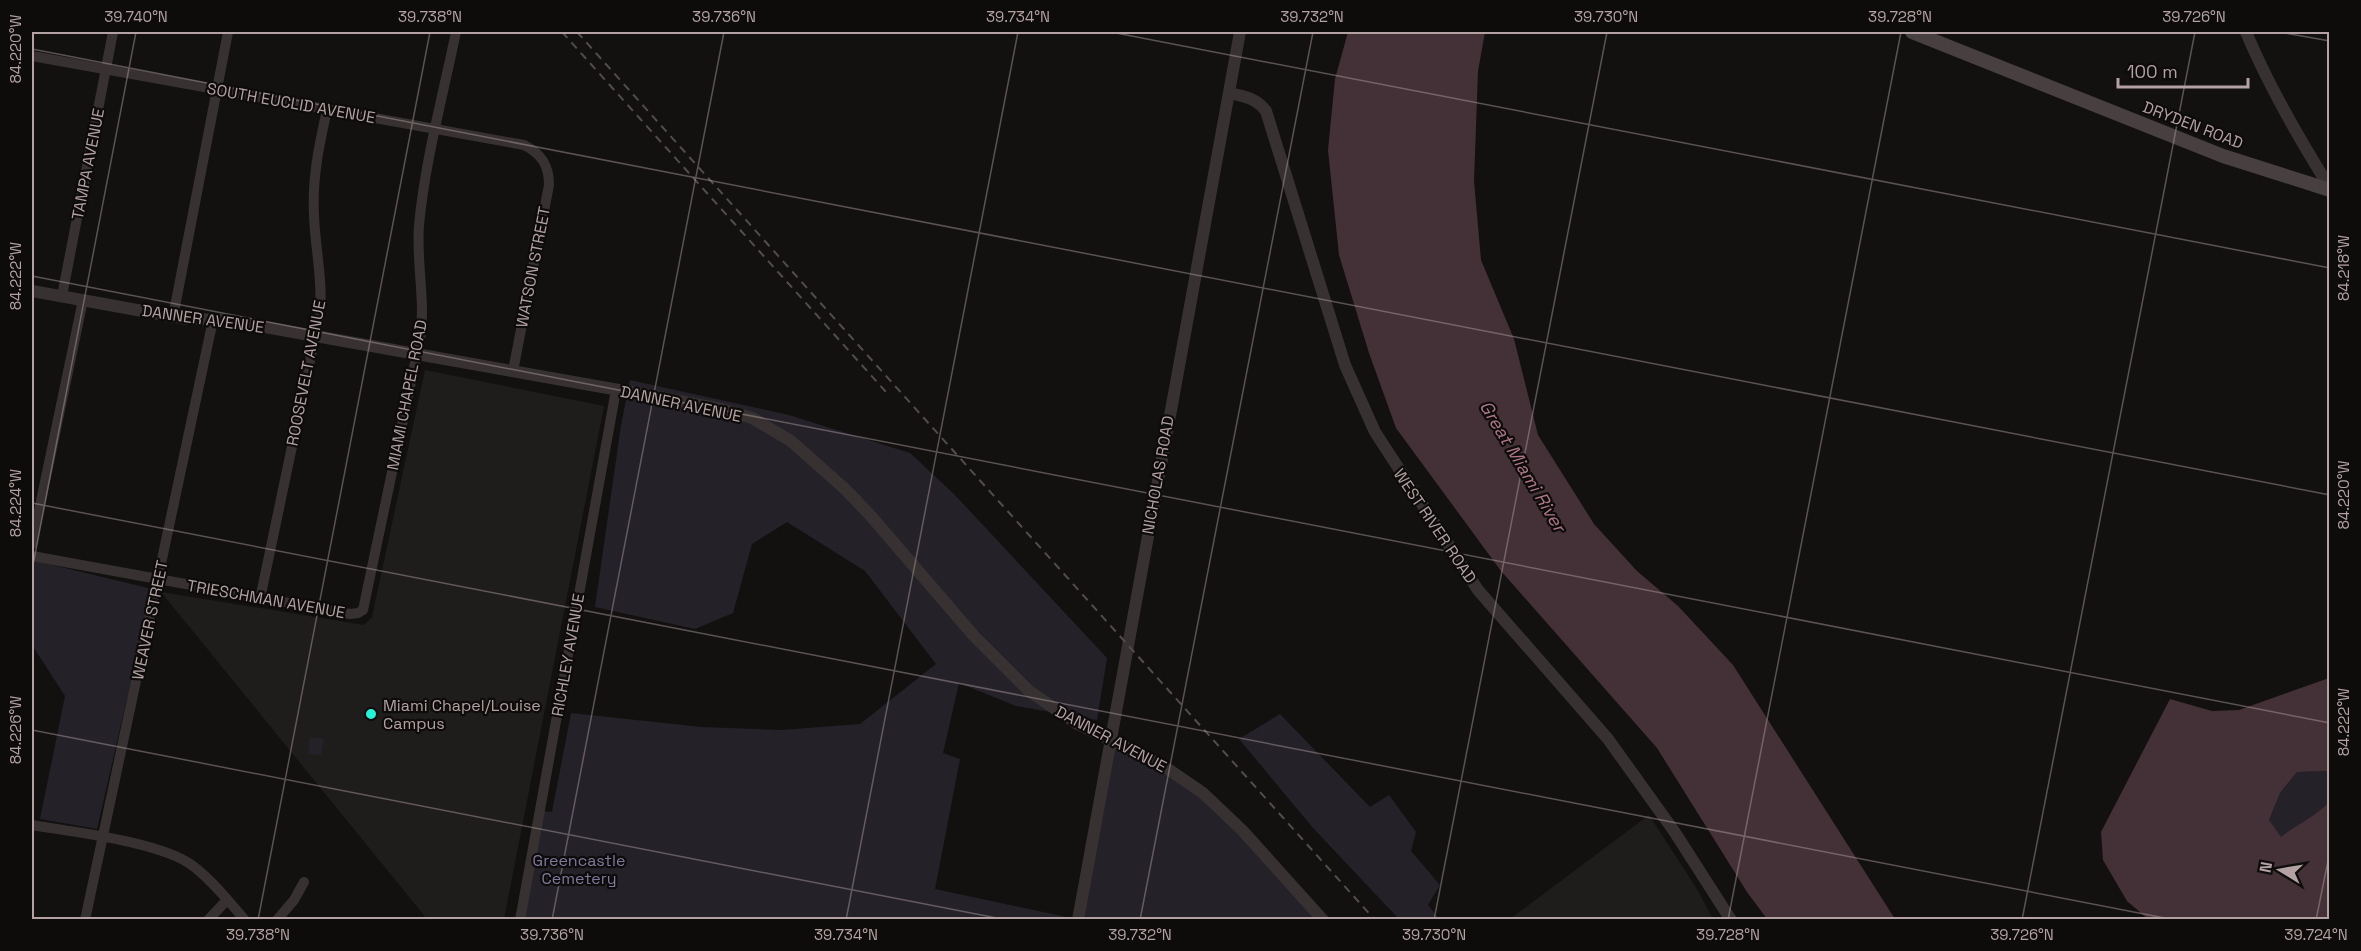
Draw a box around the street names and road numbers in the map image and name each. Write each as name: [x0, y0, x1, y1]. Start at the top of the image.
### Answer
street label: SOUTH EUCLID AVENUE: [205, 78, 377, 128]
street label: DRYDEN ROAD: [2140, 96, 2246, 154]
street label: TAMPA AVENUE: [67, 107, 109, 221]
street label: WATSON STREET: [511, 205, 555, 329]
street label: ROOSEVELT AVENUE: [282, 298, 330, 448]
street label: DANNER AVENUE: [141, 300, 265, 338]
street label: MIAMI CHAPEL ROAD: [382, 318, 432, 472]
street label: DANNER AVENUE: [619, 381, 743, 427]
street label: NICHOLAS ROAD: [1137, 414, 1179, 536]
street label: WEST RIVER ROAD: [1389, 465, 1481, 587]
street label: WEAVER STREET: [127, 558, 173, 682]
street label: TRIESCHMAN AVENUE: [185, 575, 347, 623]
street label: RICHLEY AVENUE: [547, 592, 589, 718]
street label: DANNER AVENUE: [1052, 701, 1170, 777]

